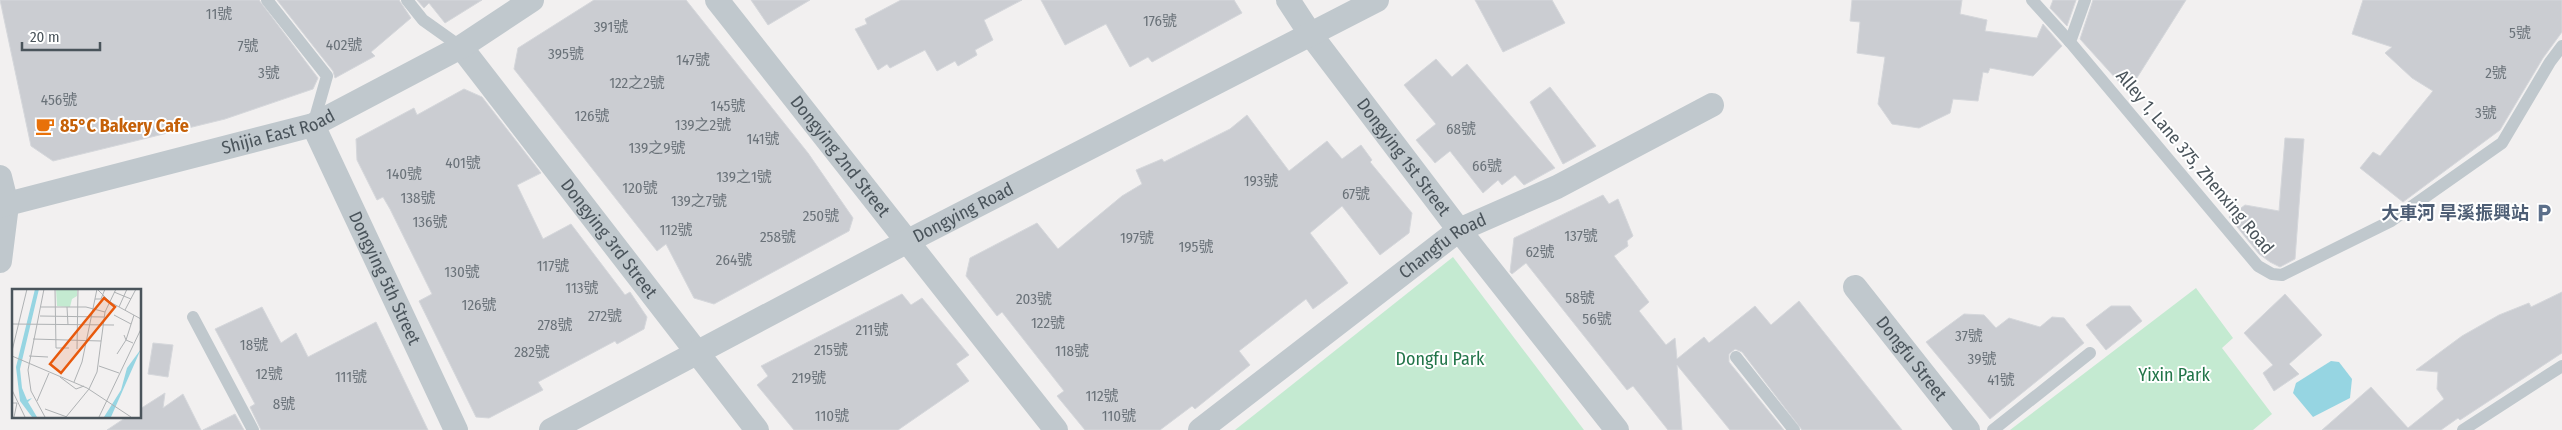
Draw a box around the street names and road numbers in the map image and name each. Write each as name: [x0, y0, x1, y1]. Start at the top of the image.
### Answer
street label: Alley 1, Lane 375, Zhenxing Road: [2111, 65, 2279, 259]
street label: Dongying 2nd Street: [786, 91, 895, 221]
street label: Dongying 1st Street: [1352, 94, 1455, 220]
street label: Shijia East Road: [219, 104, 339, 159]
street label: Dongying 3rd Street: [556, 174, 662, 303]
street label: Dongying Road: [909, 178, 1017, 248]
street label: Dongying 5th Street: [344, 208, 425, 348]
street label: Changfu Road: [1394, 208, 1490, 283]
street label: Dongfu Street: [1871, 312, 1952, 405]

